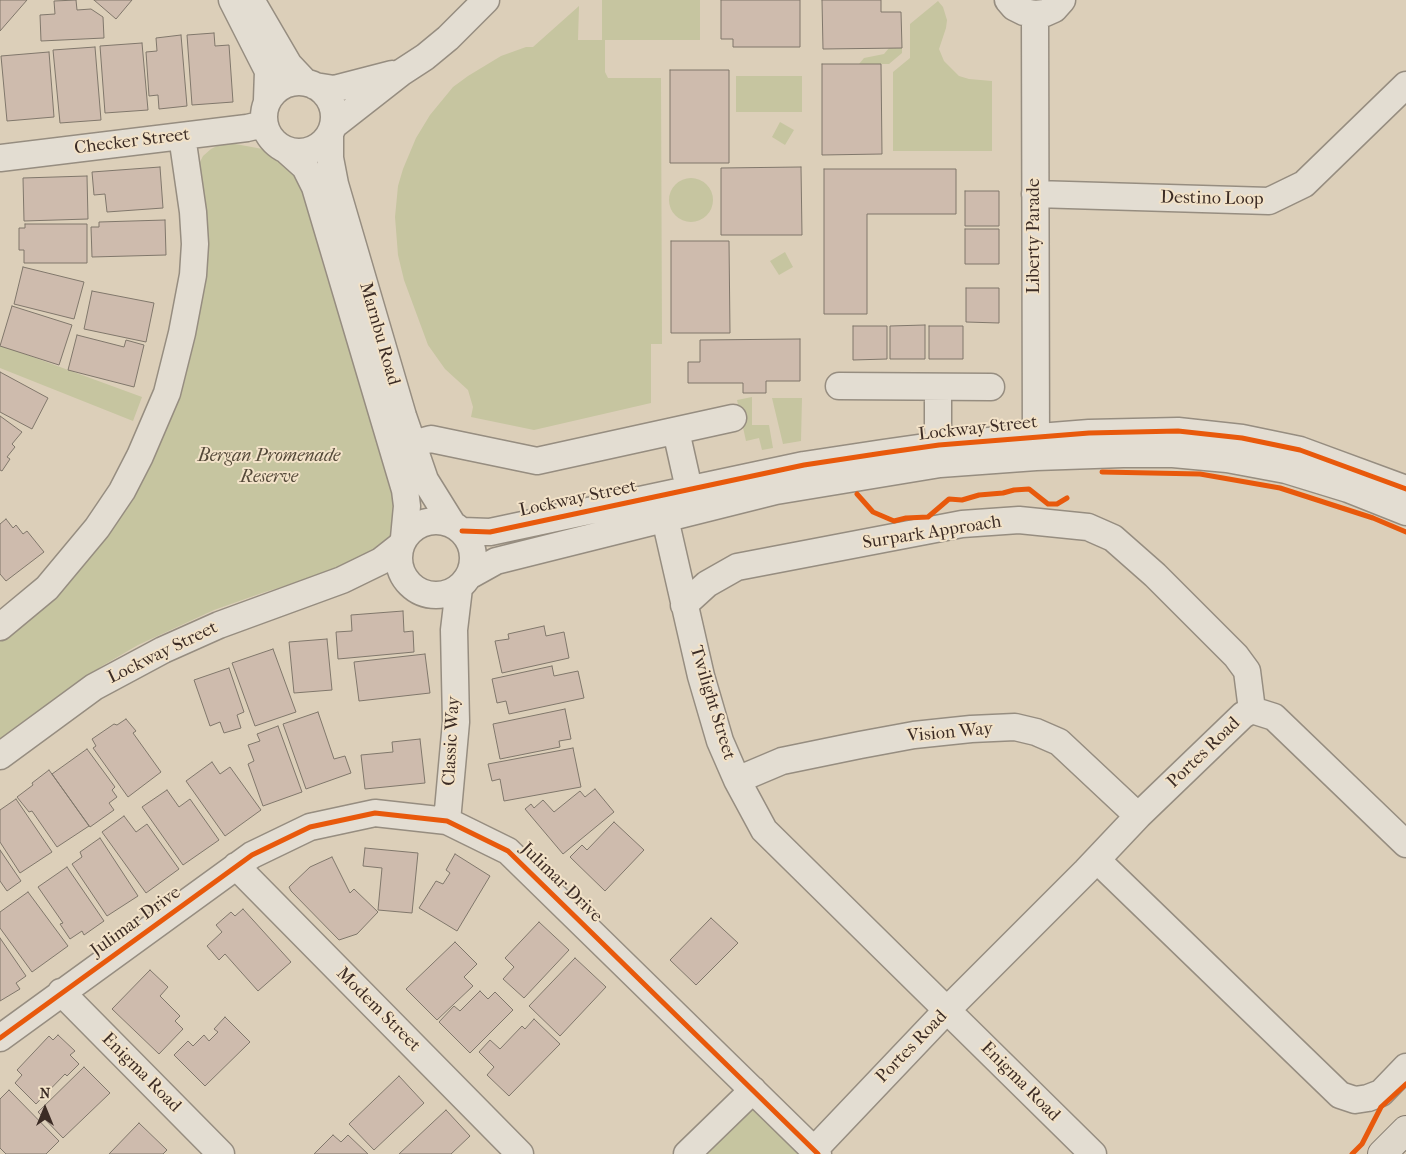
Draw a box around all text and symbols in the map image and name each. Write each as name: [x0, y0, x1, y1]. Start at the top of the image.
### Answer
street label: Checker Street: [73, 124, 191, 160]
street label: Liberty Parade: [1024, 178, 1046, 294]
street label: Destino Loop: [1160, 187, 1264, 211]
street label: Marnbu Road: [354, 280, 404, 388]
street label: Lockway Street: [917, 412, 1039, 446]
park label: Bergan Promenade Reserve: [198, 446, 340, 488]
street label: Lockway Street: [517, 476, 639, 522]
street label: Surpark Approach: [861, 511, 1003, 555]
street label: Lockway Street: [105, 617, 221, 689]
street label: Twilight Street: [684, 643, 740, 763]
street label: Classic Way: [439, 696, 465, 786]
street label: Portes Road: [1163, 713, 1245, 793]
street label: Vision Way: [906, 718, 994, 748]
street label: Julimar Drive: [515, 839, 607, 927]
street label: Julimar Drive: [87, 882, 185, 962]
street label: Modem Street: [331, 963, 425, 1057]
street label: Portes Road: [872, 1006, 952, 1088]
street label: Enigma Road: [97, 1029, 185, 1117]
street label: Enigma Road: [976, 1038, 1064, 1126]
north arrow: [20, 1084, 70, 1134]
text: N: [40, 1085, 50, 1102]

